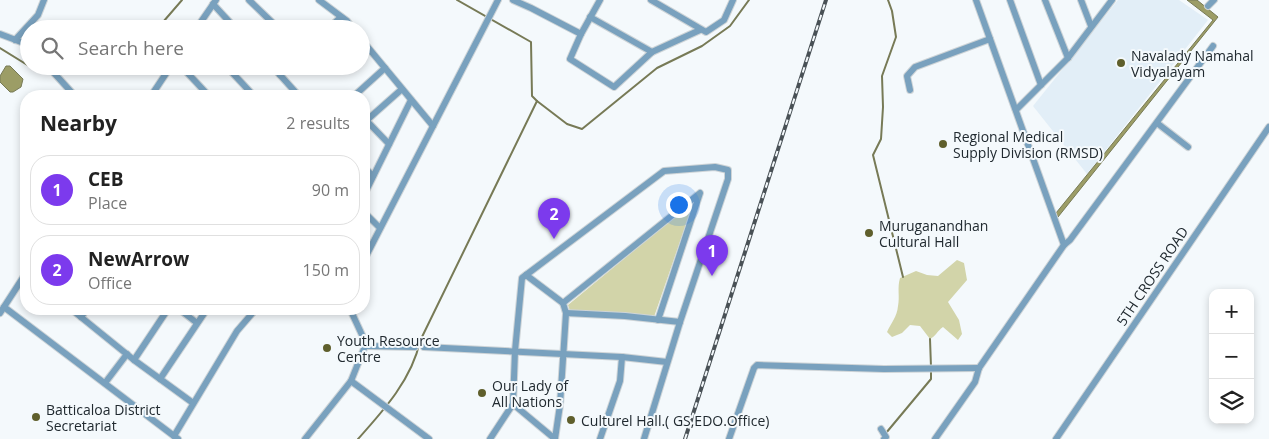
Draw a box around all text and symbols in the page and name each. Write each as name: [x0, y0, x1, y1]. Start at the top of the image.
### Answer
search box: [20, 20, 370, 75]
icon: search: [38, 34, 66, 62]
text: Search here: [78, 35, 184, 61]
place label: Navalady Namahal Vidyalayam: [1131, 46, 1254, 81]
marker: Navalady Namahal Vidyalayam: [1115, 57, 1127, 69]
text: Nearby: [40, 109, 117, 137]
text: 2 results: [286, 112, 350, 134]
place label: Regional Medical Supply Division (RMSD): [953, 127, 1103, 162]
marker: Regional Medical Supply Division (RMSD): [937, 138, 949, 150]
text: CEB: [88, 166, 124, 192]
text: 1: [52, 179, 62, 201]
text: 90 m: [312, 179, 349, 201]
text: Place: [88, 192, 127, 214]
your location: [666, 192, 692, 218]
pin: 2: [538, 198, 570, 239]
place label: Muruganandhan Cultural Hall: [879, 216, 988, 251]
street label: 5TH CROSS ROAD: [1112, 223, 1192, 329]
marker: Muruganandhan Cultural Hall: [863, 227, 875, 239]
pin: 1: [696, 235, 728, 276]
text: NewArrow: [88, 246, 189, 272]
text: 2: [52, 259, 62, 281]
text: 150 m: [303, 259, 349, 281]
text: Office: [88, 272, 132, 294]
map controls: [1209, 289, 1254, 424]
button: +: [1209, 289, 1254, 334]
place label: Youth Resource Centre: [337, 331, 440, 366]
button: −: [1209, 334, 1254, 379]
marker: Youth Resource Centre: [321, 342, 333, 354]
place label: Our Lady of All Nations: [492, 376, 570, 411]
button: layers: [1209, 379, 1254, 424]
marker: Our Lady of All Nations: [476, 387, 488, 399]
place label: Batticaloa District Secretariat: [46, 400, 161, 435]
marker: Batticaloa District Secretariat: [30, 411, 42, 423]
place label: Culturel Hall.( GS,EDO.Office): [581, 411, 769, 430]
marker: Culturel Hall.( GS,EDO.Office): [565, 414, 577, 426]

